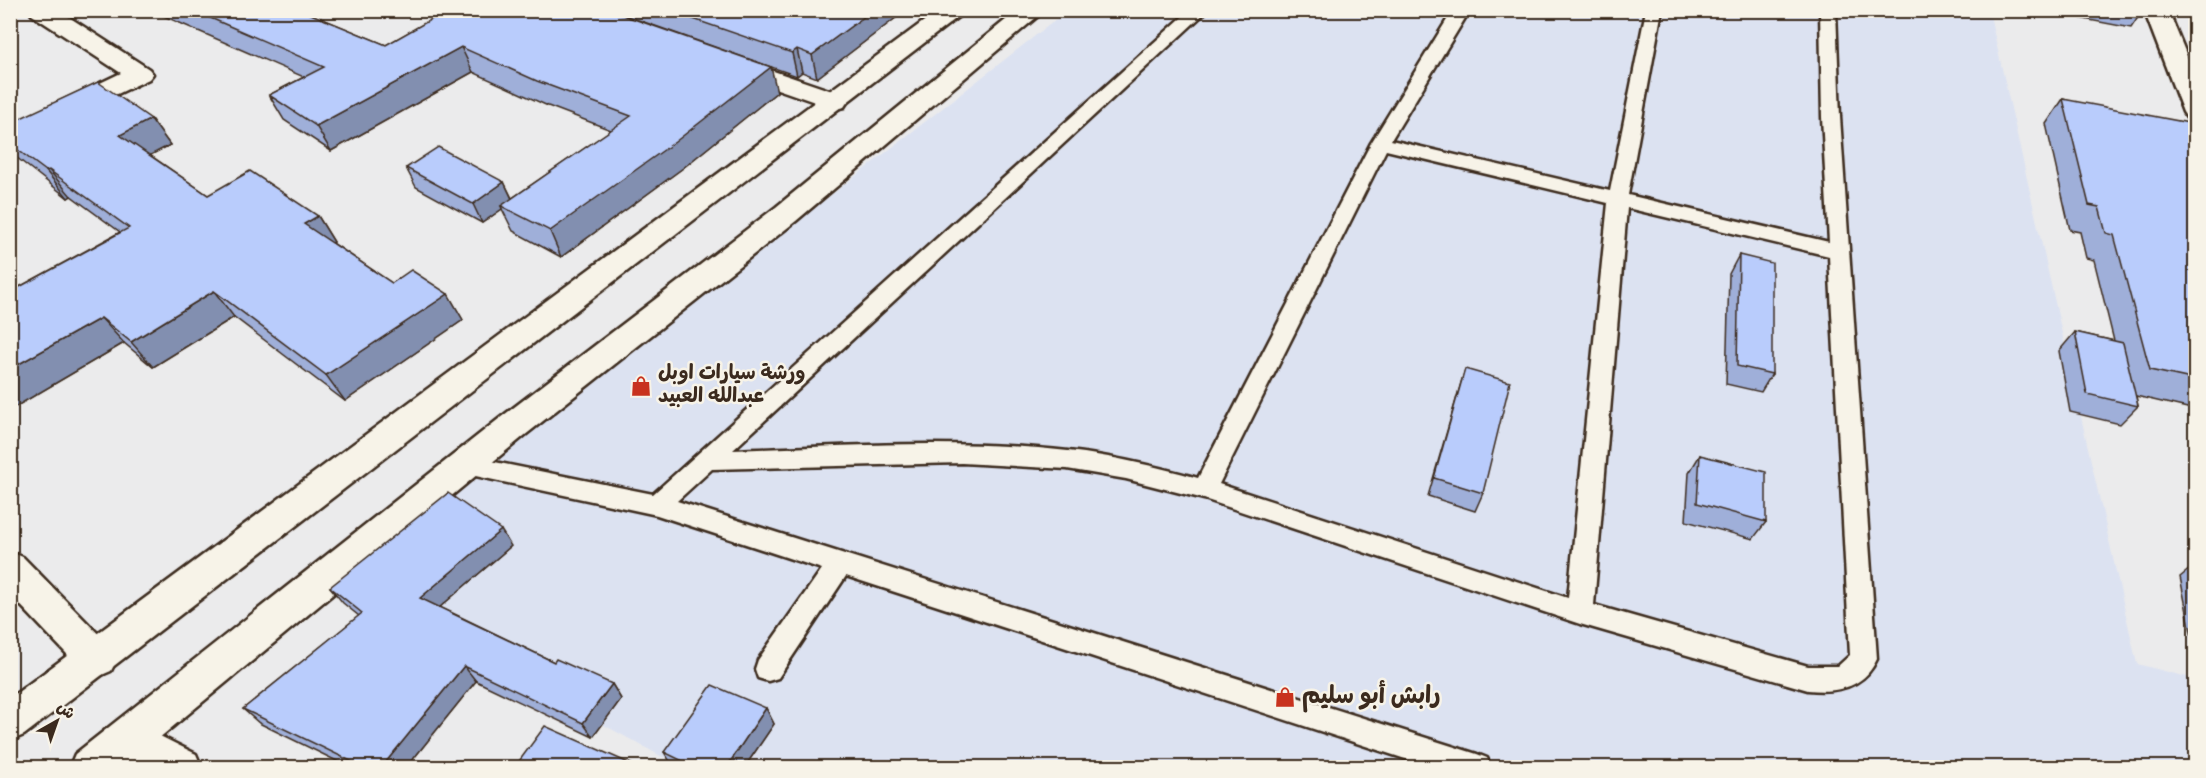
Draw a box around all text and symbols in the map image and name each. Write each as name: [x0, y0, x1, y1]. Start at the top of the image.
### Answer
place label: ورشة سيارات اوبل عبدالله العبيد: [658, 360, 805, 412]
shop icon: ورشة سيارات اوبل عبدالله العبيد: [629, 374, 653, 398]
place label: رابش أبو سليم: [1302, 680, 1441, 715]
shop icon: رابش أبو سليم: [1273, 685, 1297, 709]
north arrow: [27, 691, 87, 751]
text: ش: [51, 696, 80, 726]

